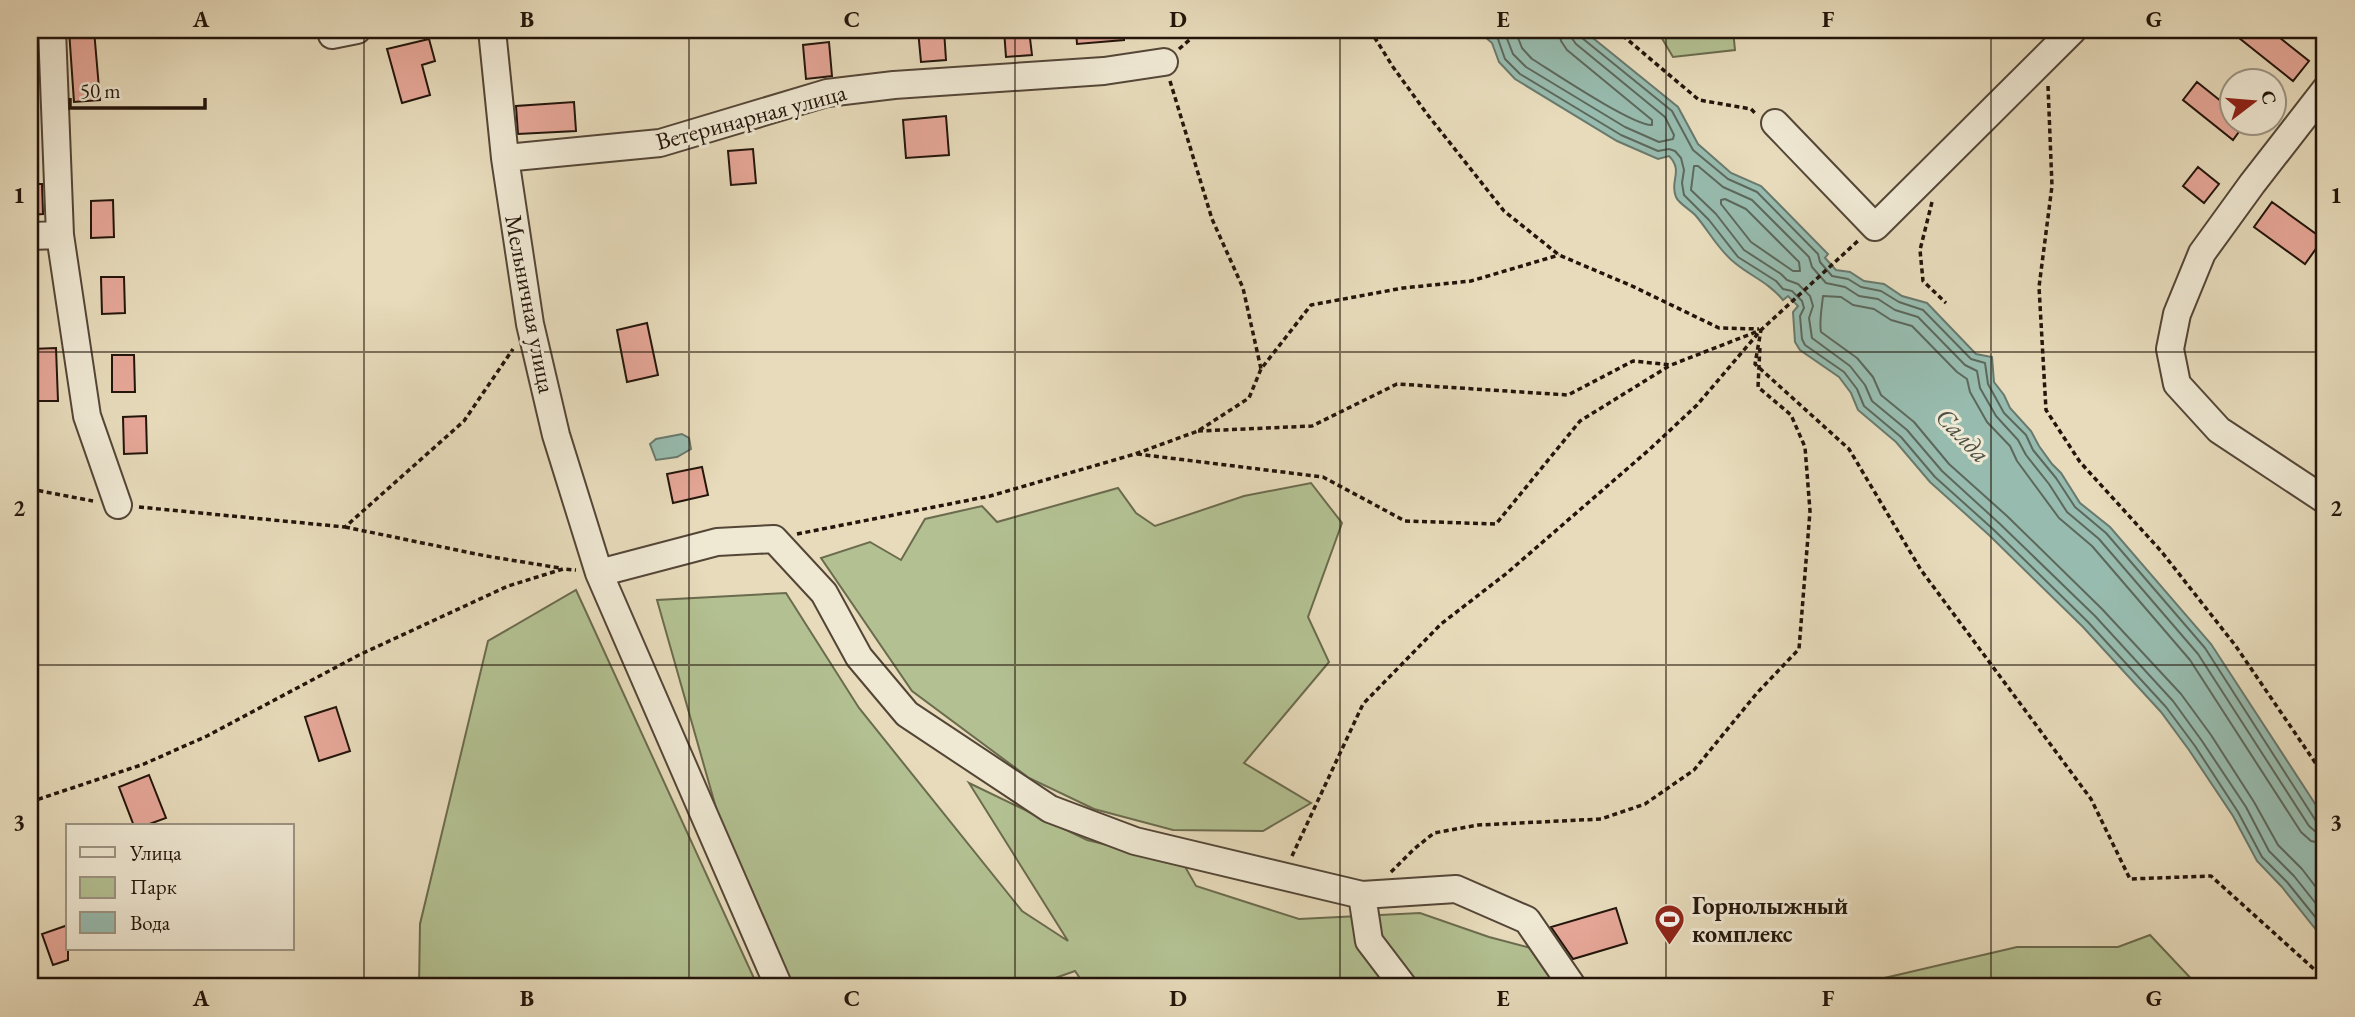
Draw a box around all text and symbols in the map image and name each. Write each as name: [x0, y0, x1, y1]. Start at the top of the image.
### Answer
text: A: [192, 4, 210, 34]
text: B: [520, 4, 534, 34]
text: C: [844, 4, 860, 34]
text: D: [1169, 4, 1187, 34]
text: E: [1496, 4, 1510, 34]
text: F: [1822, 4, 1835, 34]
text: G: [2146, 4, 2162, 34]
scale bar: [70, 66, 205, 110]
north arrow: [2218, 66, 2288, 136]
street label: Ветеринарная улица: [652, 76, 850, 157]
text: 50 m: [80, 77, 121, 104]
text: С: [2255, 88, 2283, 107]
text: 1: [13, 180, 25, 210]
text: 1: [2330, 180, 2342, 210]
street label: Мельничная улица: [498, 212, 563, 396]
water label: Салда: [1928, 400, 1998, 470]
text: 2: [13, 493, 25, 523]
text: 2: [2330, 493, 2342, 523]
text: 3: [13, 807, 25, 837]
text: 3: [2330, 807, 2342, 837]
legend: [66, 824, 294, 950]
text: Улица: [129, 839, 182, 866]
text: Парк: [130, 873, 177, 900]
place label: Горнолыжный комплекс: [1692, 890, 1848, 949]
sports icon: Горнолыжный комплекс: [1652, 903, 1686, 947]
text: Вода: [130, 909, 171, 936]
text: A: [192, 983, 210, 1013]
text: B: [520, 983, 534, 1013]
text: C: [844, 983, 860, 1013]
text: D: [1169, 983, 1187, 1013]
text: E: [1496, 983, 1510, 1013]
text: F: [1822, 983, 1835, 1013]
text: G: [2146, 983, 2162, 1013]

